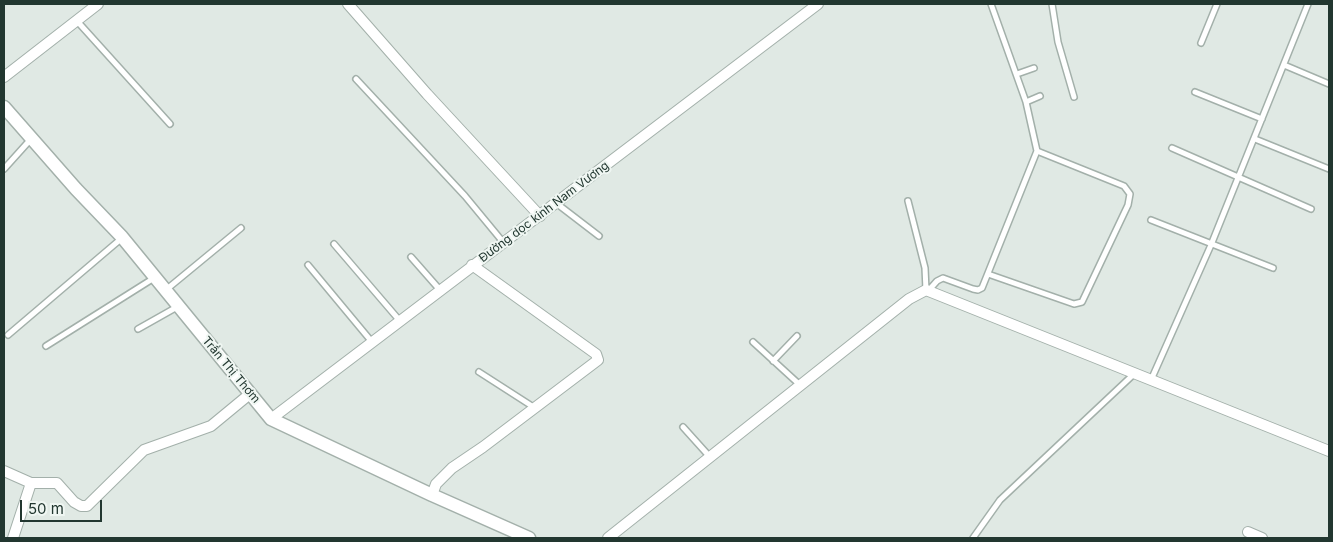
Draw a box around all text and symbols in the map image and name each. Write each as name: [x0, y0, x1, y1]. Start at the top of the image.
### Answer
street label: Đường dọc kinh Nam Vương: [476, 158, 612, 266]
street label: Trần Thị Thơm: [199, 334, 263, 406]
scale bar: [22, 490, 105, 522]
text: 50 m: [28, 499, 64, 518]

